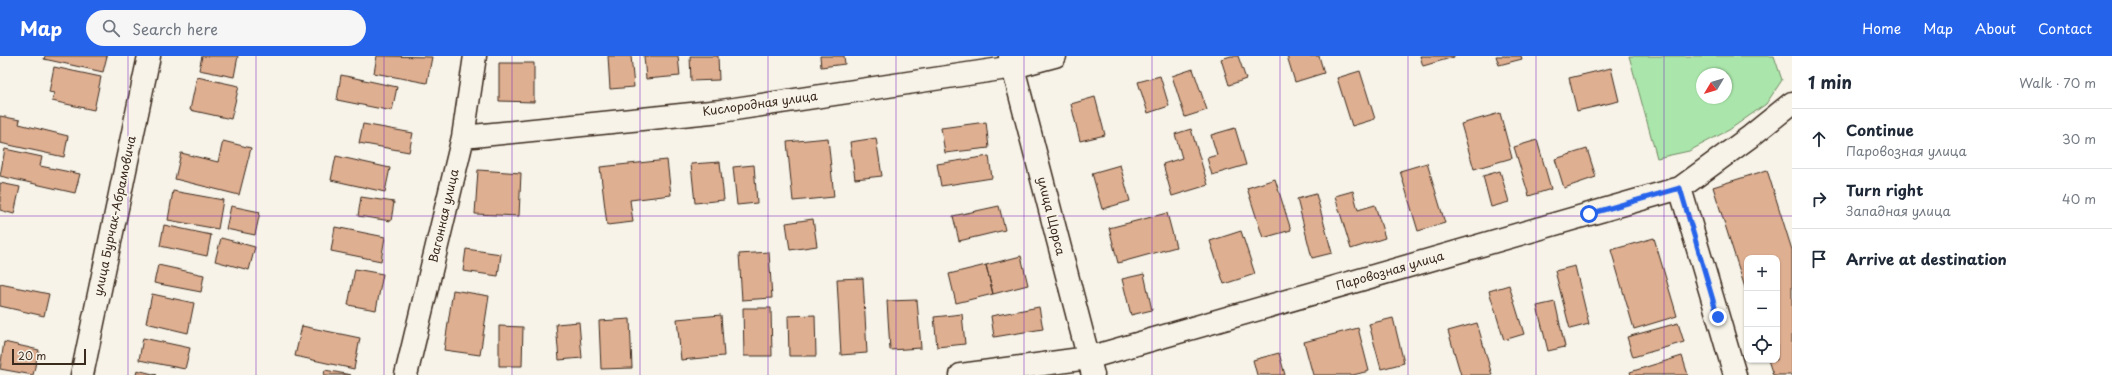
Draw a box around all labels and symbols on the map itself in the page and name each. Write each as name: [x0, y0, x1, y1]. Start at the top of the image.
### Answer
north arrow: [1696, 68, 1732, 104]
street label: Кислородная улица: [701, 86, 819, 120]
street label: улица Бурчак-Абрамовича: [88, 134, 140, 298]
street label: Вагонная улица: [423, 167, 463, 264]
street label: улица Щорса: [1034, 175, 1071, 257]
route start: [1580, 205, 1598, 223]
street label: Паровозная улица: [1334, 246, 1446, 294]
route end: [1709, 308, 1727, 326]
scale bar: [12, 347, 86, 366]

